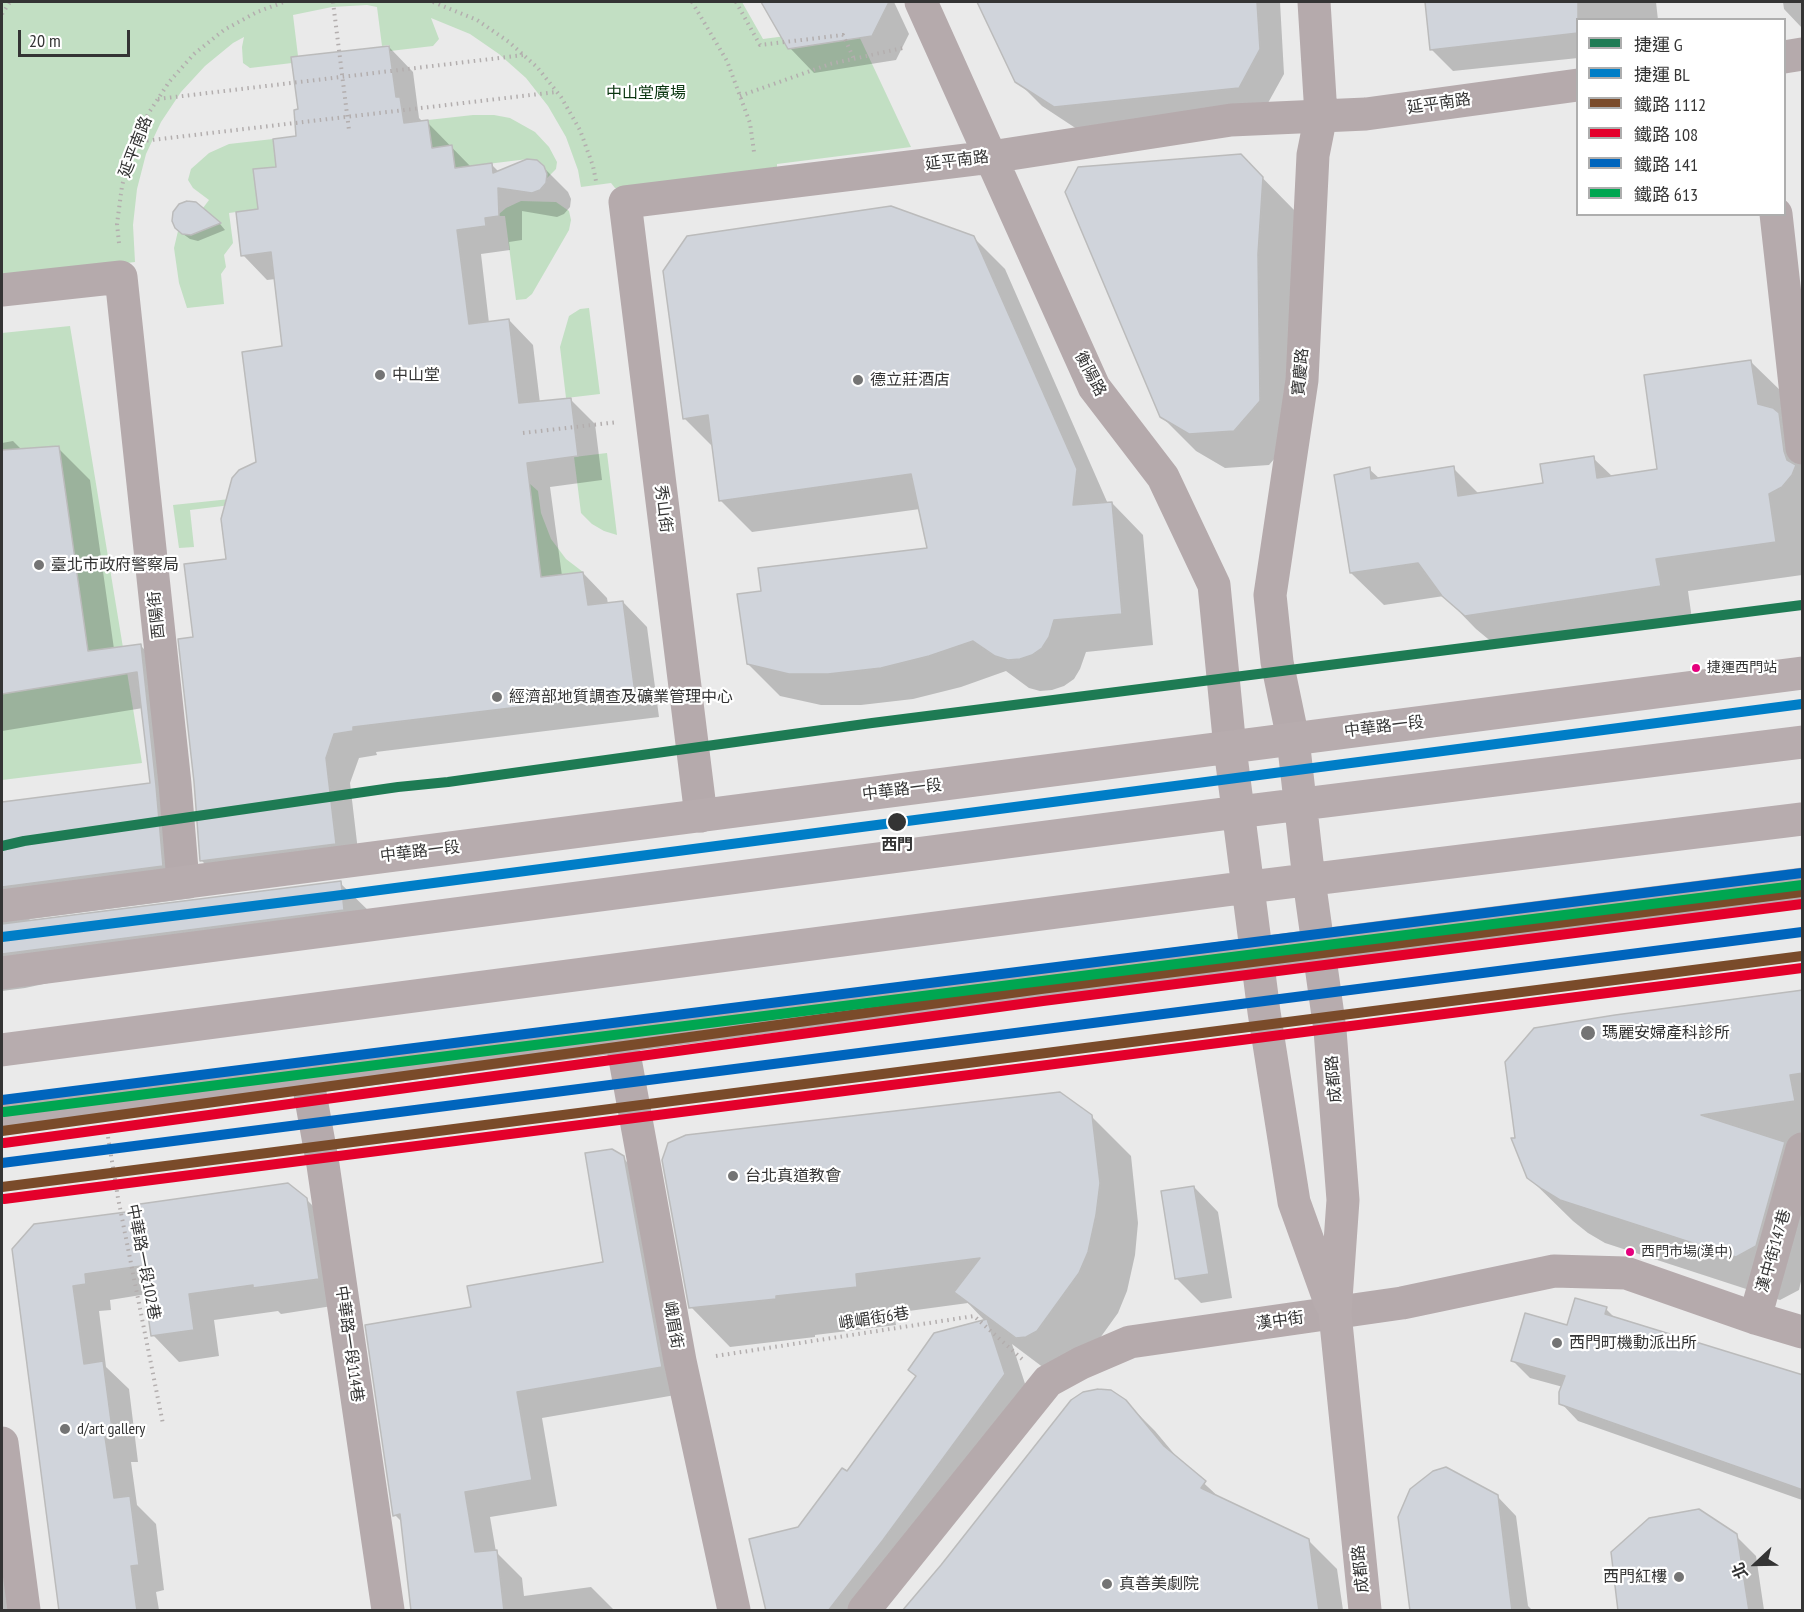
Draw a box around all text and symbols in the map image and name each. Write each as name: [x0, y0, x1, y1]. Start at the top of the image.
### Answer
scale bar: [21, 18, 134, 56]
legend: [1576, 18, 1786, 216]
text: 20 m: [29, 29, 61, 52]
text: 捷運 G: [1634, 33, 1683, 56]
text: 捷運 BL: [1634, 63, 1690, 86]
park label: 中山堂廣場: [606, 83, 686, 103]
street label: 延平南路: [1406, 90, 1472, 118]
text: 鐵路 1112: [1634, 93, 1706, 116]
street label: 延平南路: [116, 114, 156, 180]
text: 鐵路 108: [1634, 123, 1698, 146]
street label: 延平南路: [924, 148, 990, 174]
text: 鐵路 141: [1634, 153, 1698, 176]
text: 鐵路 613: [1634, 183, 1698, 206]
street label: 寶慶路: [1289, 347, 1313, 397]
street label: 衡陽路: [1070, 348, 1110, 400]
place label: 中山堂: [392, 365, 440, 385]
marker: 中山堂: [373, 368, 387, 382]
place label: 德立莊酒店: [870, 370, 950, 390]
marker: 德立莊酒店: [851, 373, 865, 387]
street label: 秀山街: [651, 484, 675, 534]
place label: 臺北市政府警察局: [51, 555, 179, 575]
marker: 臺北市政府警察局: [32, 558, 46, 572]
street label: 酉陽街: [145, 590, 169, 640]
place label: 捷運西門站: [1707, 660, 1777, 676]
marker: 捷運西門站: [1690, 662, 1702, 674]
place label: 經濟部地質調查及礦業管理中心: [509, 687, 733, 707]
marker: 經濟部地質調查及礦業管理中心: [490, 690, 504, 704]
street label: 中華路一段: [1343, 713, 1425, 741]
street label: 中華路一段: [861, 776, 943, 804]
marker: 西門: [886, 811, 908, 833]
place label: 西門: [881, 835, 913, 855]
street label: 中華路一段: [379, 838, 461, 866]
place label: 瑪麗安婦產科診所: [1602, 1023, 1730, 1043]
marker: 瑪麗安婦產科診所: [1579, 1024, 1597, 1042]
street label: 成都路: [1322, 1054, 1346, 1104]
place label: 台北真道教會: [745, 1166, 841, 1186]
marker: 台北真道教會: [726, 1169, 740, 1183]
street label: 中華路一段102巷: [122, 1202, 164, 1322]
street label: 漢中街147巷: [1753, 1207, 1795, 1295]
place label: 西門市場(漢中): [1641, 1244, 1732, 1260]
marker: 西門市場(漢中): [1624, 1246, 1636, 1258]
street label: 中華路一段114巷: [331, 1284, 367, 1404]
street label: 峨眉街: [659, 1300, 687, 1350]
street label: 峨嵋街6巷: [837, 1304, 911, 1334]
street label: 漢中街: [1255, 1308, 1305, 1334]
place label: 西門町機動派出所: [1569, 1333, 1697, 1353]
marker: 西門町機動派出所: [1550, 1336, 1564, 1350]
place label: d/art gallery: [77, 1419, 145, 1439]
marker: d/art gallery: [58, 1422, 72, 1436]
north arrow: [1726, 1534, 1786, 1594]
street label: 成都路: [1349, 1544, 1373, 1594]
text: 北: [1727, 1560, 1752, 1582]
place label: 西門紅樓: [1603, 1567, 1667, 1587]
marker: 西門紅樓: [1672, 1570, 1686, 1584]
place label: 真善美劇院: [1119, 1574, 1199, 1594]
marker: 真善美劇院: [1100, 1577, 1114, 1591]

